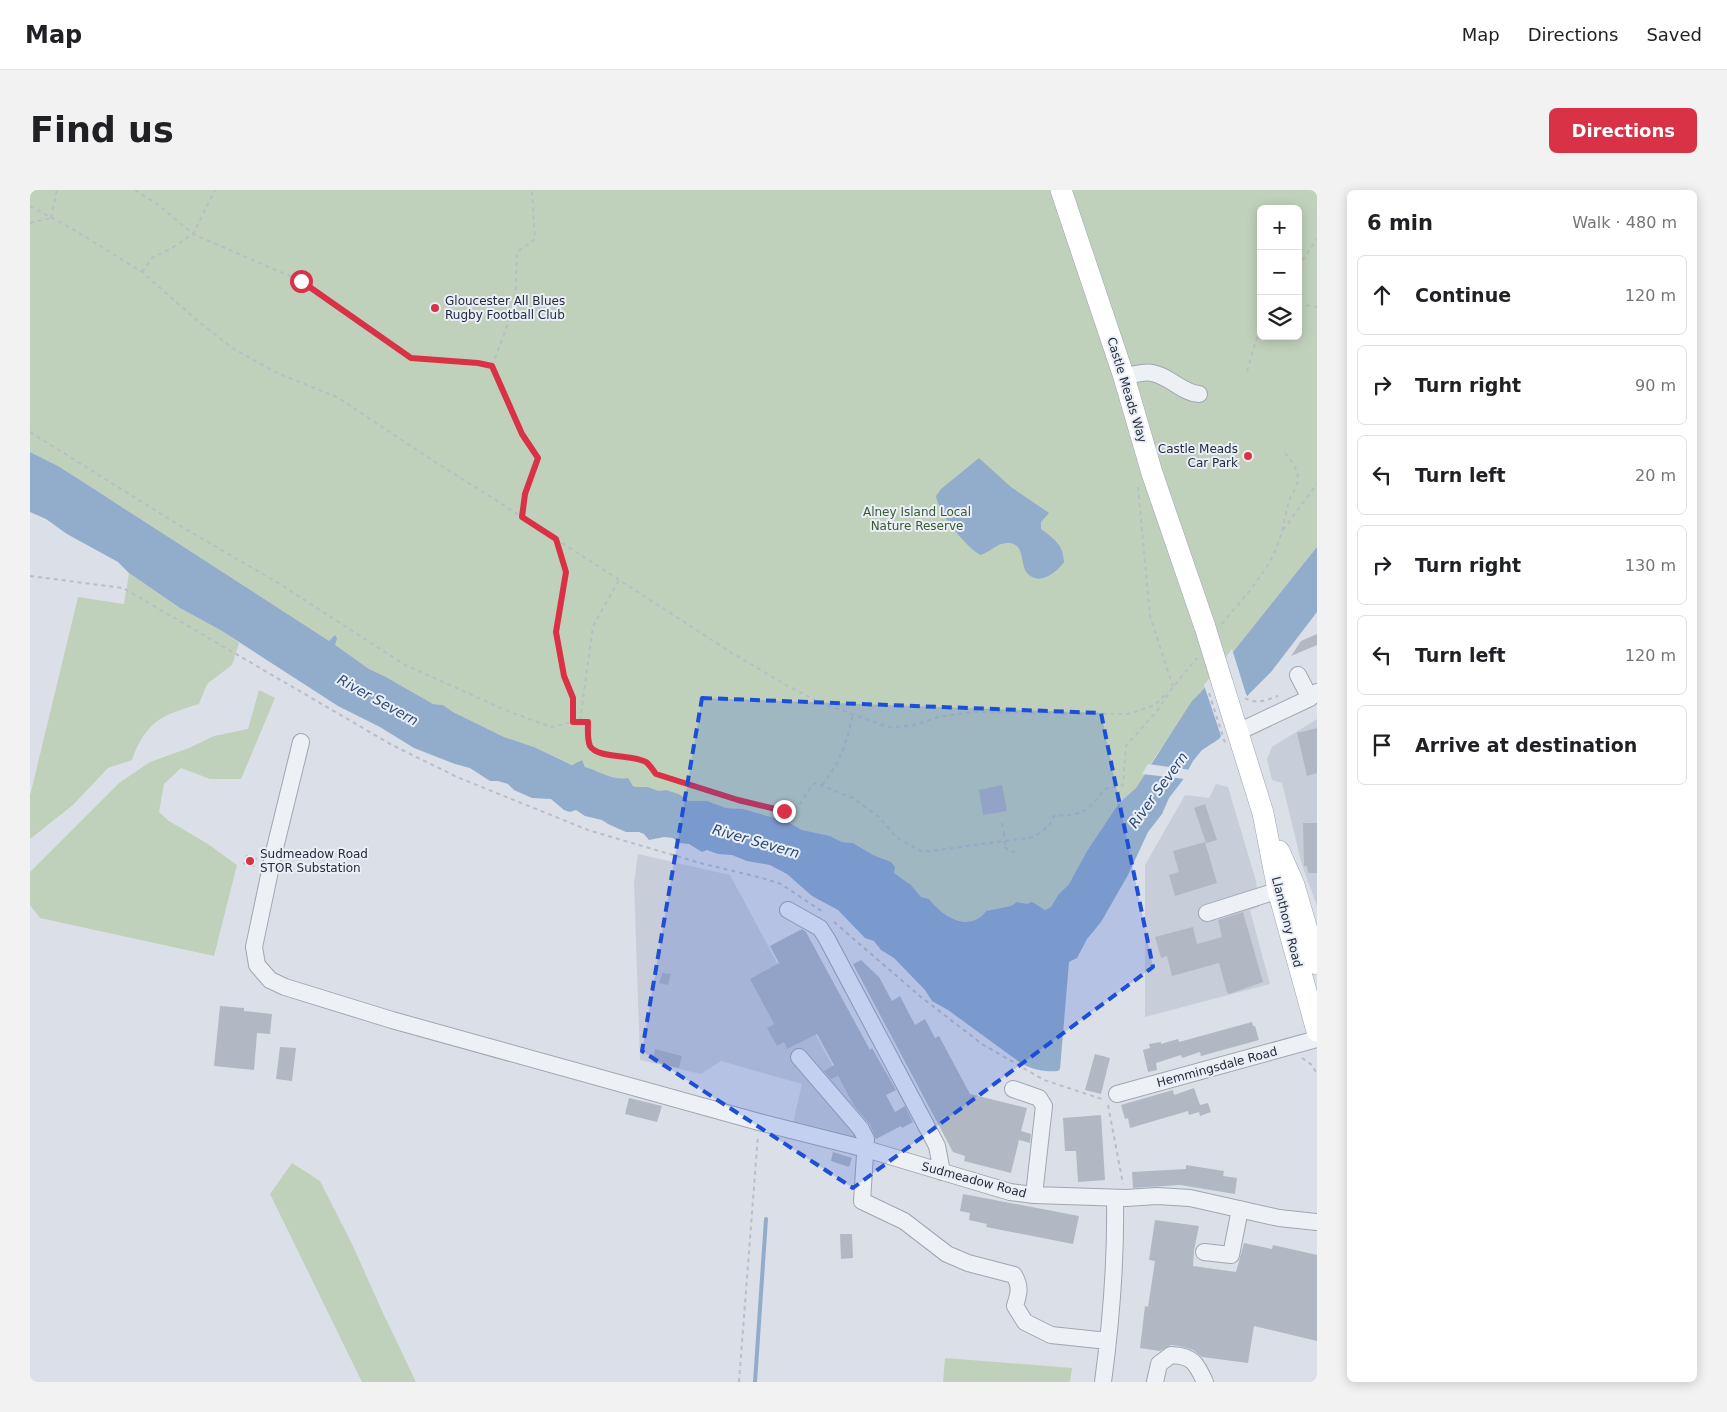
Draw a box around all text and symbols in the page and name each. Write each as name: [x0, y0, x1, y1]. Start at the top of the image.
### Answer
text: Map: [25, 21, 82, 49]
text: Map: [1462, 24, 1500, 45]
text: Directions: [1528, 24, 1618, 45]
text: Saved: [1646, 24, 1702, 45]
button: Directions: [1549, 108, 1697, 153]
text: Find us: [30, 110, 174, 150]
map controls: [1257, 205, 1302, 340]
button: +: [1257, 205, 1302, 250]
text: 6 min: [1367, 211, 1433, 235]
text: Walk · 480 m: [1572, 213, 1677, 232]
button: −: [1257, 250, 1302, 295]
route start: [290, 270, 313, 293]
icon: ahead: [1368, 281, 1396, 309]
text: Continue: [1415, 284, 1511, 306]
text: 120 m: [1625, 286, 1676, 305]
place label: Gloucester All Blues Rugby Football Club: [445, 294, 565, 322]
button: layers: [1257, 295, 1302, 340]
marker: Gloucester All Blues Rugby Football Club: [429, 302, 441, 314]
street label: Castle Meads Way: [1104, 336, 1150, 444]
icon: right: [1368, 371, 1396, 399]
text: Turn right: [1415, 374, 1521, 396]
text: 90 m: [1635, 376, 1676, 395]
place label: Castle Meads Car Park: [1158, 442, 1238, 470]
marker: Castle Meads Car Park: [1242, 450, 1254, 462]
icon: left: [1368, 461, 1396, 489]
text: Turn left: [1415, 464, 1506, 486]
text: 20 m: [1635, 466, 1676, 485]
park label: Alney Island Local Nature Reserve: [863, 505, 971, 533]
icon: right: [1368, 551, 1396, 579]
text: Turn right: [1415, 554, 1521, 576]
text: 130 m: [1625, 556, 1676, 575]
icon: left: [1368, 641, 1396, 669]
text: Turn left: [1415, 644, 1506, 666]
text: 120 m: [1625, 646, 1676, 665]
water label: River Severn: [335, 671, 421, 729]
icon: arrive: [1368, 731, 1396, 759]
text: Arrive at destination: [1415, 734, 1637, 756]
water label: River Severn: [1125, 749, 1191, 831]
route end: [773, 800, 796, 823]
water label: River Severn: [711, 821, 801, 861]
place label: Sudmeadow Road STOR Substation: [260, 847, 368, 875]
marker: Sudmeadow Road STOR Substation: [244, 855, 256, 867]
street label: Llanthony Road: [1269, 875, 1305, 969]
street label: Hemmingsdale Road: [1155, 1044, 1279, 1090]
street label: Sudmeadow Road: [920, 1159, 1028, 1201]

